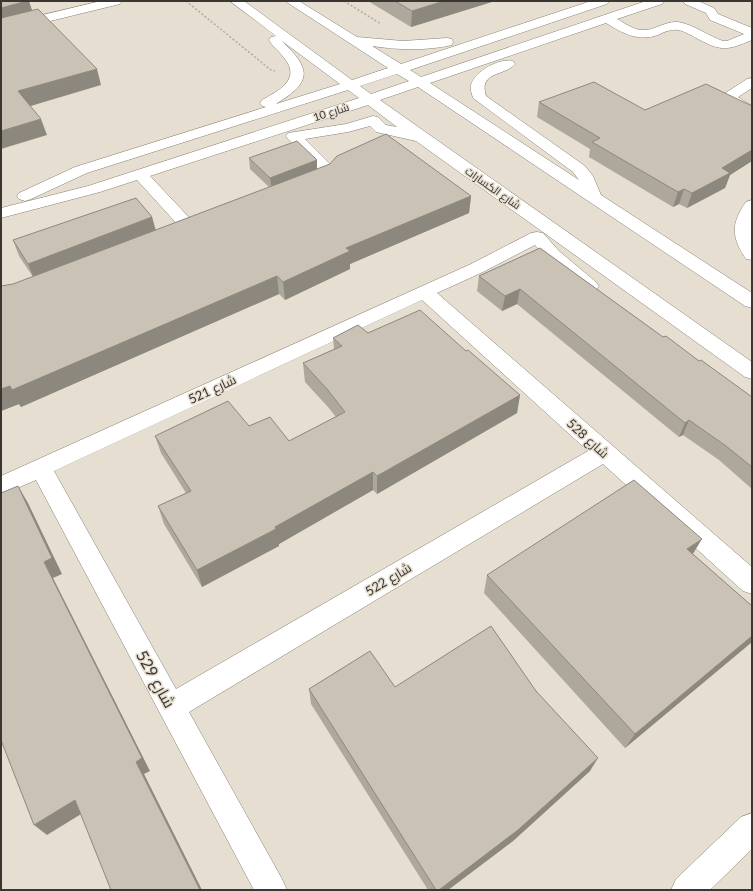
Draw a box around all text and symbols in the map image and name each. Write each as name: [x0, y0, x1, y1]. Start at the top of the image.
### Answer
street label: شارع 10: [311, 100, 351, 125]
street label: شارع الكسارات: [462, 164, 523, 213]
street label: شارع 521: [185, 371, 239, 408]
street label: شارع 528: [563, 415, 612, 462]
street label: شارع 522: [362, 559, 415, 600]
street label: شارع 529: [130, 647, 180, 712]

